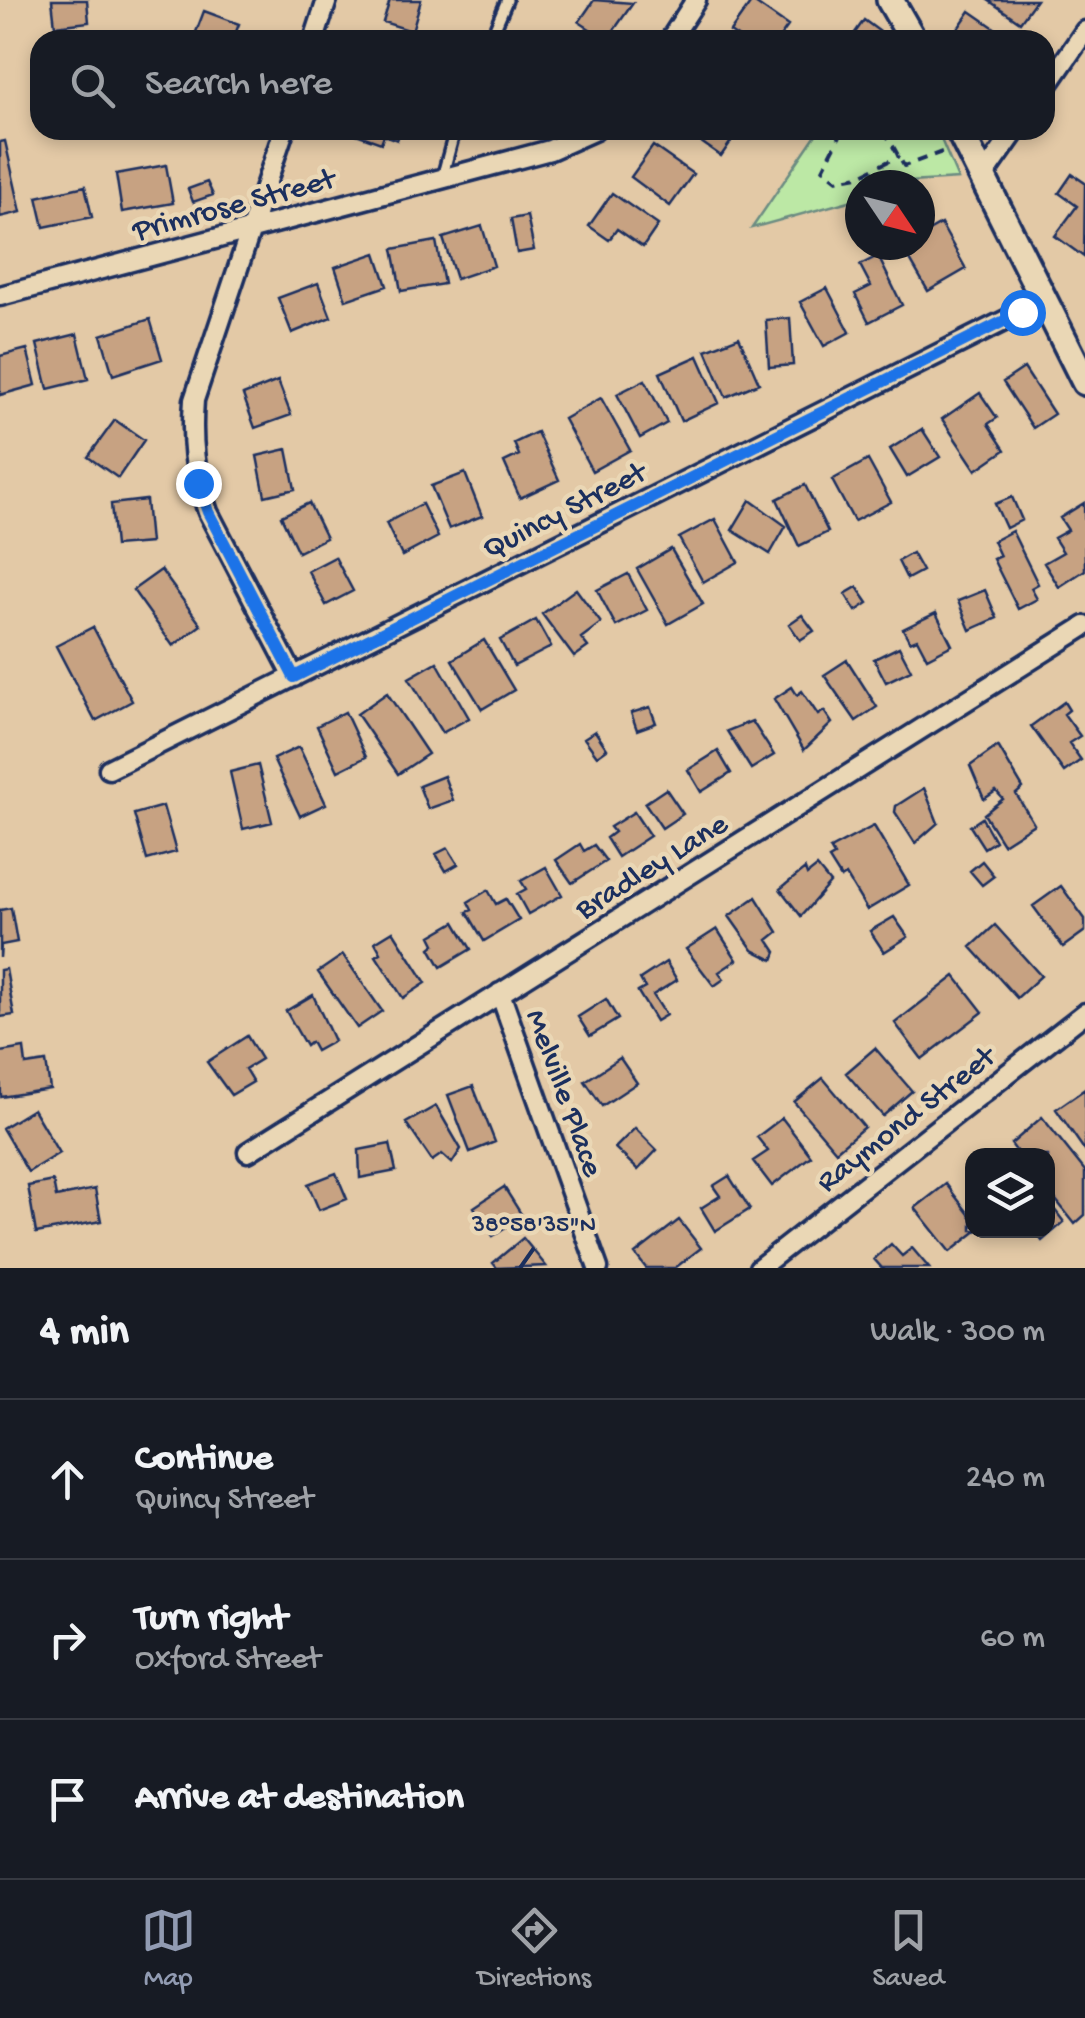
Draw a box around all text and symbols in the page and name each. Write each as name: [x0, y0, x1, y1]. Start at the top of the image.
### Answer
search box: [30, 30, 1055, 140]
icon: search: [65, 58, 120, 113]
text: Search here: [145, 63, 332, 107]
street label: Primrose Street: [128, 161, 342, 252]
north arrow: [845, 170, 935, 260]
route start: [1000, 290, 1046, 336]
street label: Quincy Street: [477, 454, 656, 570]
route end: [176, 461, 222, 507]
street label: Bradley Lane: [569, 806, 736, 931]
street label: Melville Place: [515, 1005, 610, 1183]
street label: Raymond Street: [810, 1038, 1006, 1203]
map controls: [965, 1148, 1055, 1238]
button: layers: [965, 1148, 1055, 1238]
text: 38°58'35"N: [471, 1212, 596, 1241]
text: 4 min: [40, 1309, 129, 1358]
text: Walk · 300 m: [870, 1314, 1045, 1352]
text: Continue: [135, 1438, 273, 1482]
icon: ahead: [40, 1452, 95, 1507]
text: 240 m: [966, 1460, 1045, 1498]
text: Quincy Street: [135, 1482, 313, 1520]
text: Turn right: [135, 1598, 287, 1642]
icon: right: [40, 1612, 95, 1667]
text: 60 m: [980, 1620, 1045, 1658]
text: Oxford Street: [135, 1642, 320, 1680]
icon: arrive: [40, 1772, 95, 1827]
text: Arrive at destination: [135, 1777, 464, 1821]
tab: Map: [141, 1903, 196, 1996]
tab: Directions: [477, 1903, 591, 1996]
tab: Saved: [872, 1903, 944, 1996]

